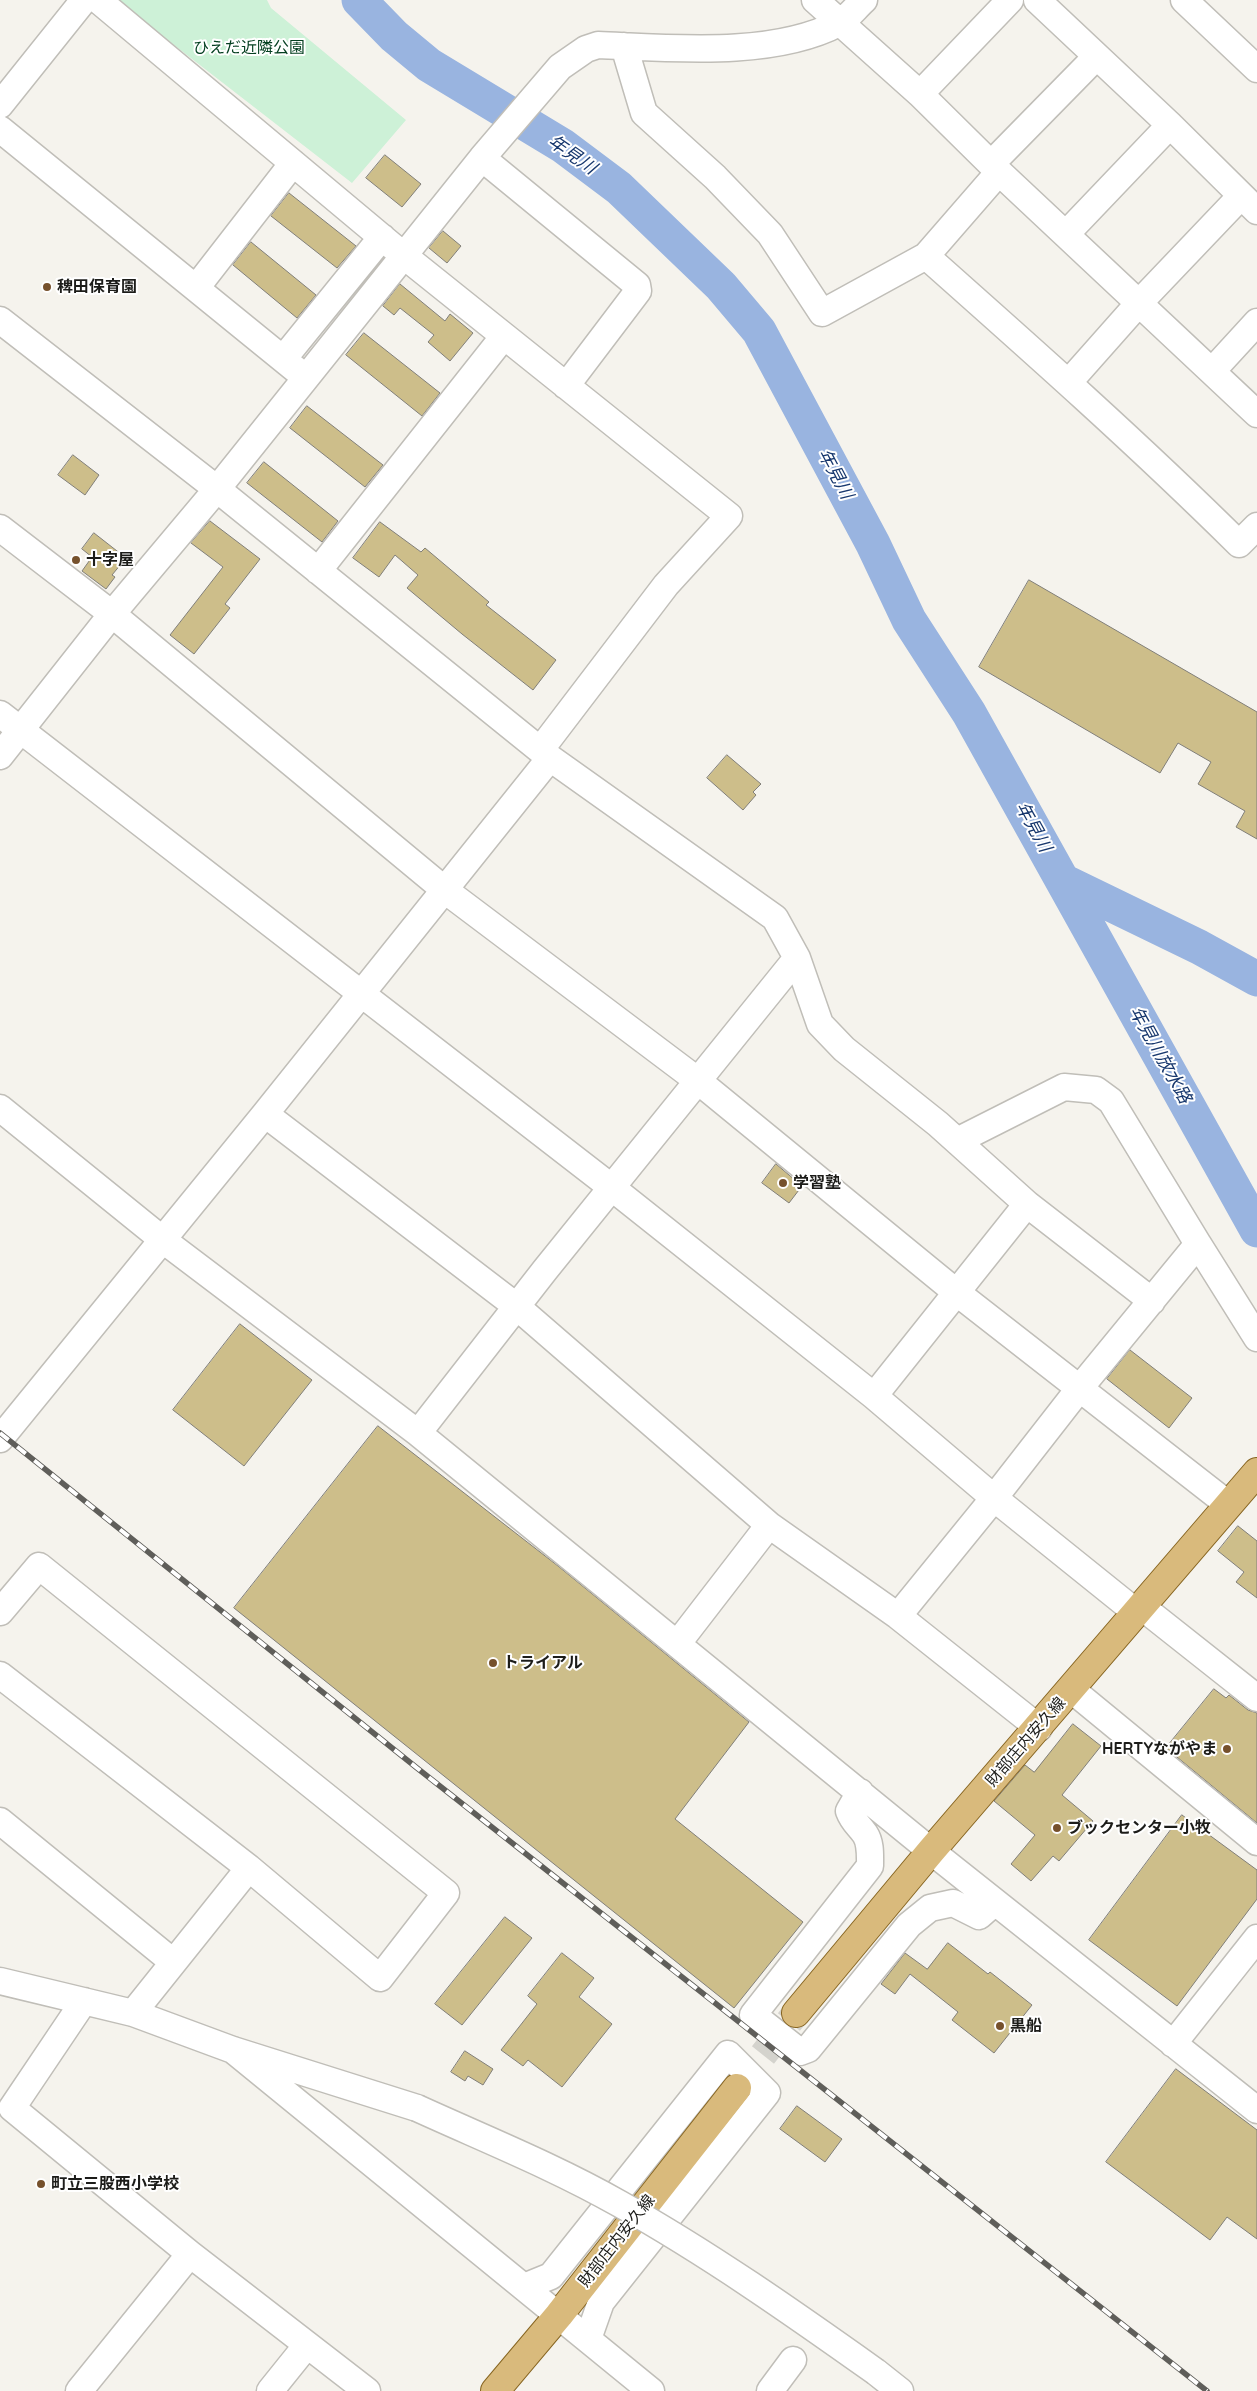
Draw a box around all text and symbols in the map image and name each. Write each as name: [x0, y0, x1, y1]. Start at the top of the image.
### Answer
park label: ひえだ近隣公園: [193, 38, 305, 58]
water label: 年見川: [544, 131, 600, 179]
place label: 稗田保育園: [57, 277, 137, 297]
marker: 稗田保育園: [41, 281, 53, 293]
water label: 年見川: [813, 445, 857, 503]
place label: 十字屋: [86, 550, 134, 570]
marker: 十字屋: [70, 554, 82, 566]
water label: 年見川: [1010, 798, 1056, 856]
water label: 年見川放水路: [1124, 1003, 1196, 1107]
place label: 学習塾: [793, 1173, 841, 1193]
marker: 学習塾: [777, 1177, 789, 1189]
place label: トライアル: [503, 1653, 583, 1673]
marker: トライアル: [487, 1657, 499, 1669]
street label: 財部庄内安久線: [982, 1693, 1070, 1791]
place label: HERTYながやま: [1102, 1739, 1217, 1759]
marker: HERTYながやま: [1221, 1743, 1233, 1755]
place label: ブックセンター小牧: [1067, 1818, 1211, 1838]
marker: ブックセンター小牧: [1051, 1822, 1063, 1834]
place label: 黒船: [1010, 2016, 1042, 2036]
marker: 黒船: [994, 2020, 1006, 2032]
place label: 町立三股西小学校: [51, 2174, 179, 2194]
marker: 町立三股西小学校: [35, 2178, 47, 2190]
street label: 財部庄内安久線: [575, 2191, 659, 2291]

